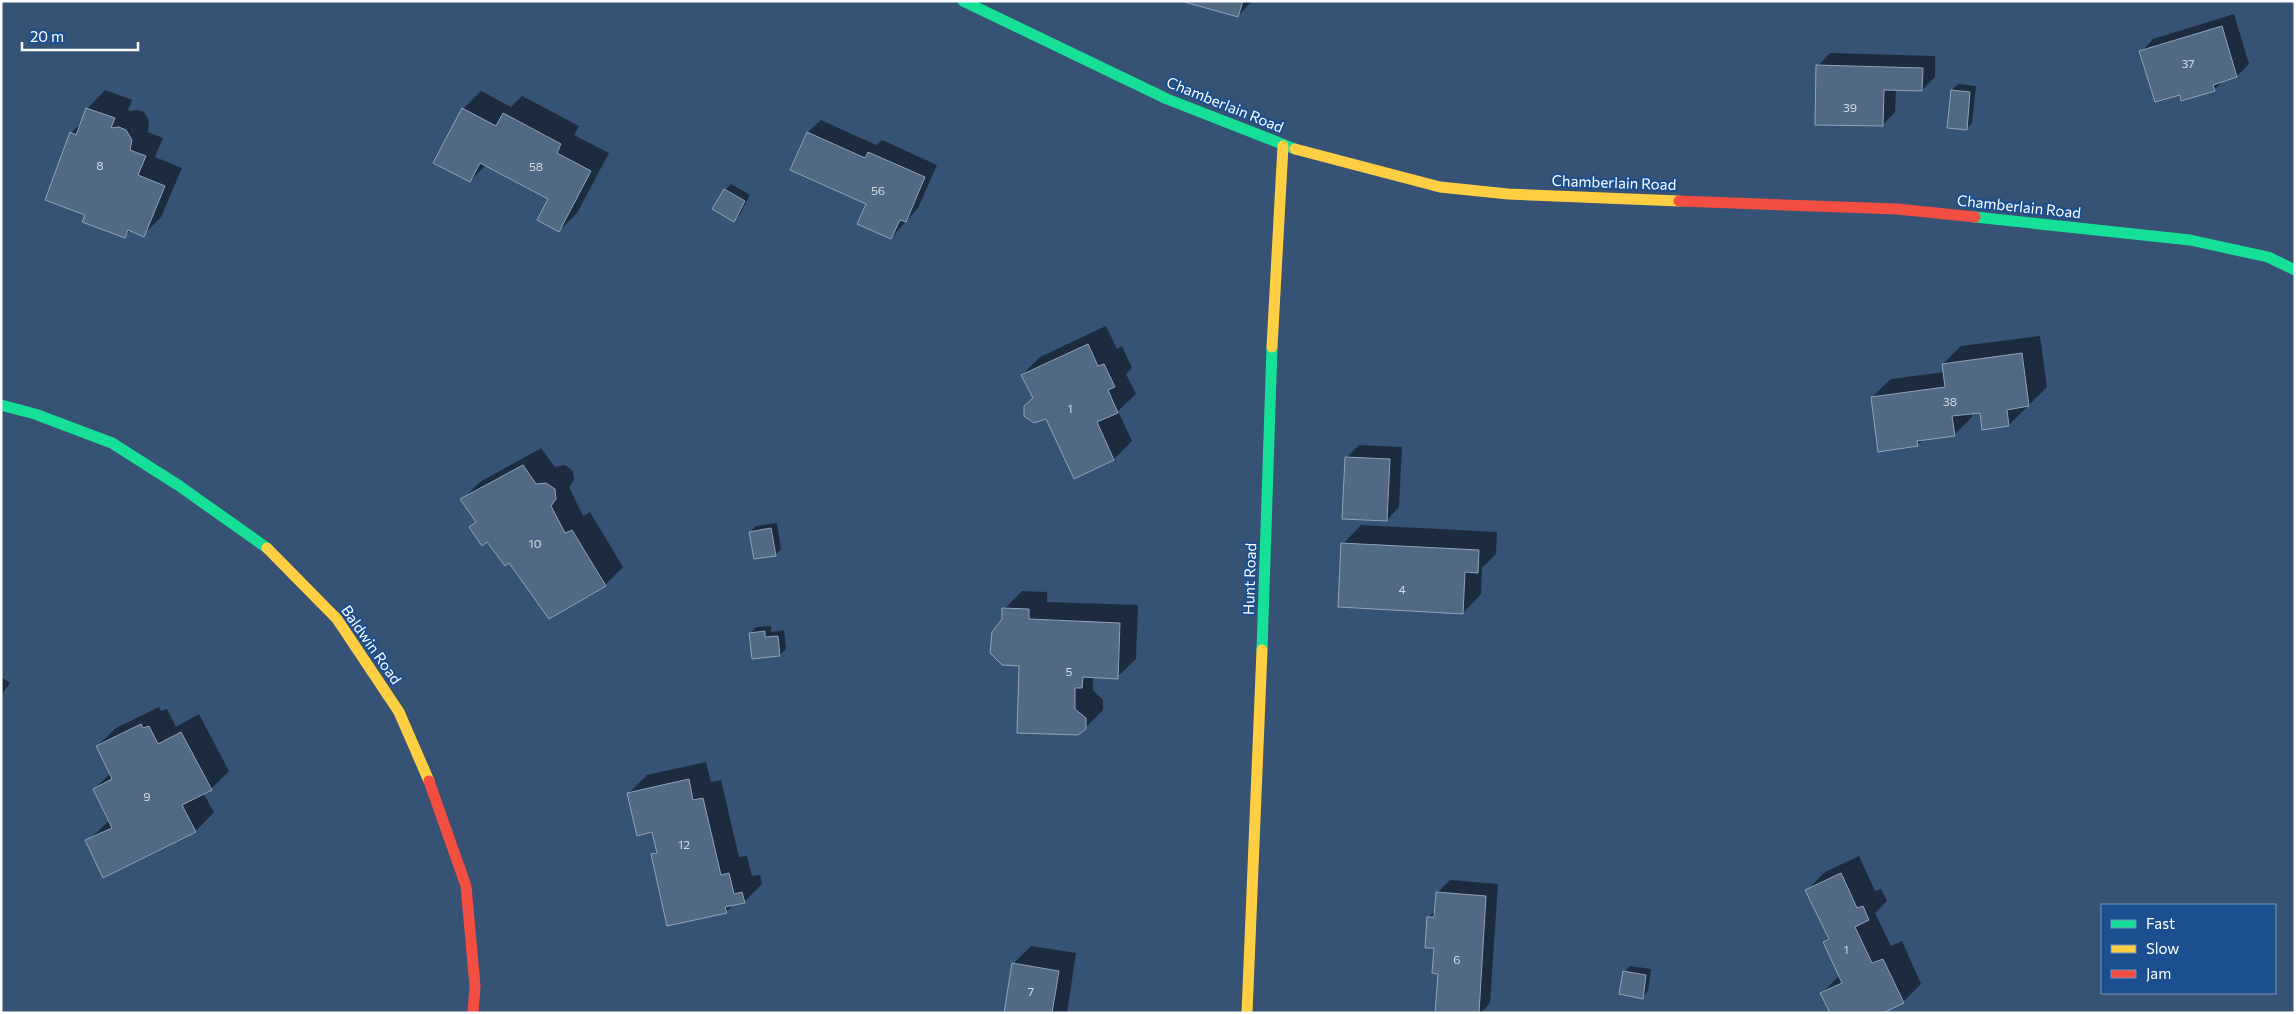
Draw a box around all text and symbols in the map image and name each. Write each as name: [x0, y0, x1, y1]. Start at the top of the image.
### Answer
scale bar: [22, 20, 139, 52]
text: 20 m: [30, 27, 64, 45]
house number: 37: [2181, 56, 2195, 70]
street label: Chamberlain Road: [1164, 72, 1287, 136]
house number: 39: [1843, 100, 1857, 114]
house number: 8: [96, 158, 104, 172]
house number: 58: [529, 159, 543, 173]
street label: Chamberlain Road: [1551, 171, 1677, 193]
house number: 56: [871, 183, 885, 197]
street label: Chamberlain Road: [1956, 191, 2082, 221]
house number: 38: [1943, 394, 1957, 408]
house number: 1: [1067, 401, 1073, 415]
house number: 10: [529, 536, 542, 550]
street label: Hunt Road: [1239, 543, 1259, 615]
house number: 4: [1398, 582, 1406, 596]
street label: Baldwin Road: [338, 601, 406, 687]
house number: 5: [1066, 664, 1073, 678]
house number: 9: [143, 789, 151, 803]
house number: 12: [678, 837, 690, 851]
legend: [2101, 904, 2276, 994]
text: Fast: [2146, 914, 2175, 932]
text: Slow: [2146, 939, 2179, 957]
house number: 1: [1843, 942, 1849, 956]
house number: 6: [1453, 952, 1461, 966]
text: Jam: [2146, 964, 2171, 982]
house number: 7: [1028, 984, 1034, 998]

